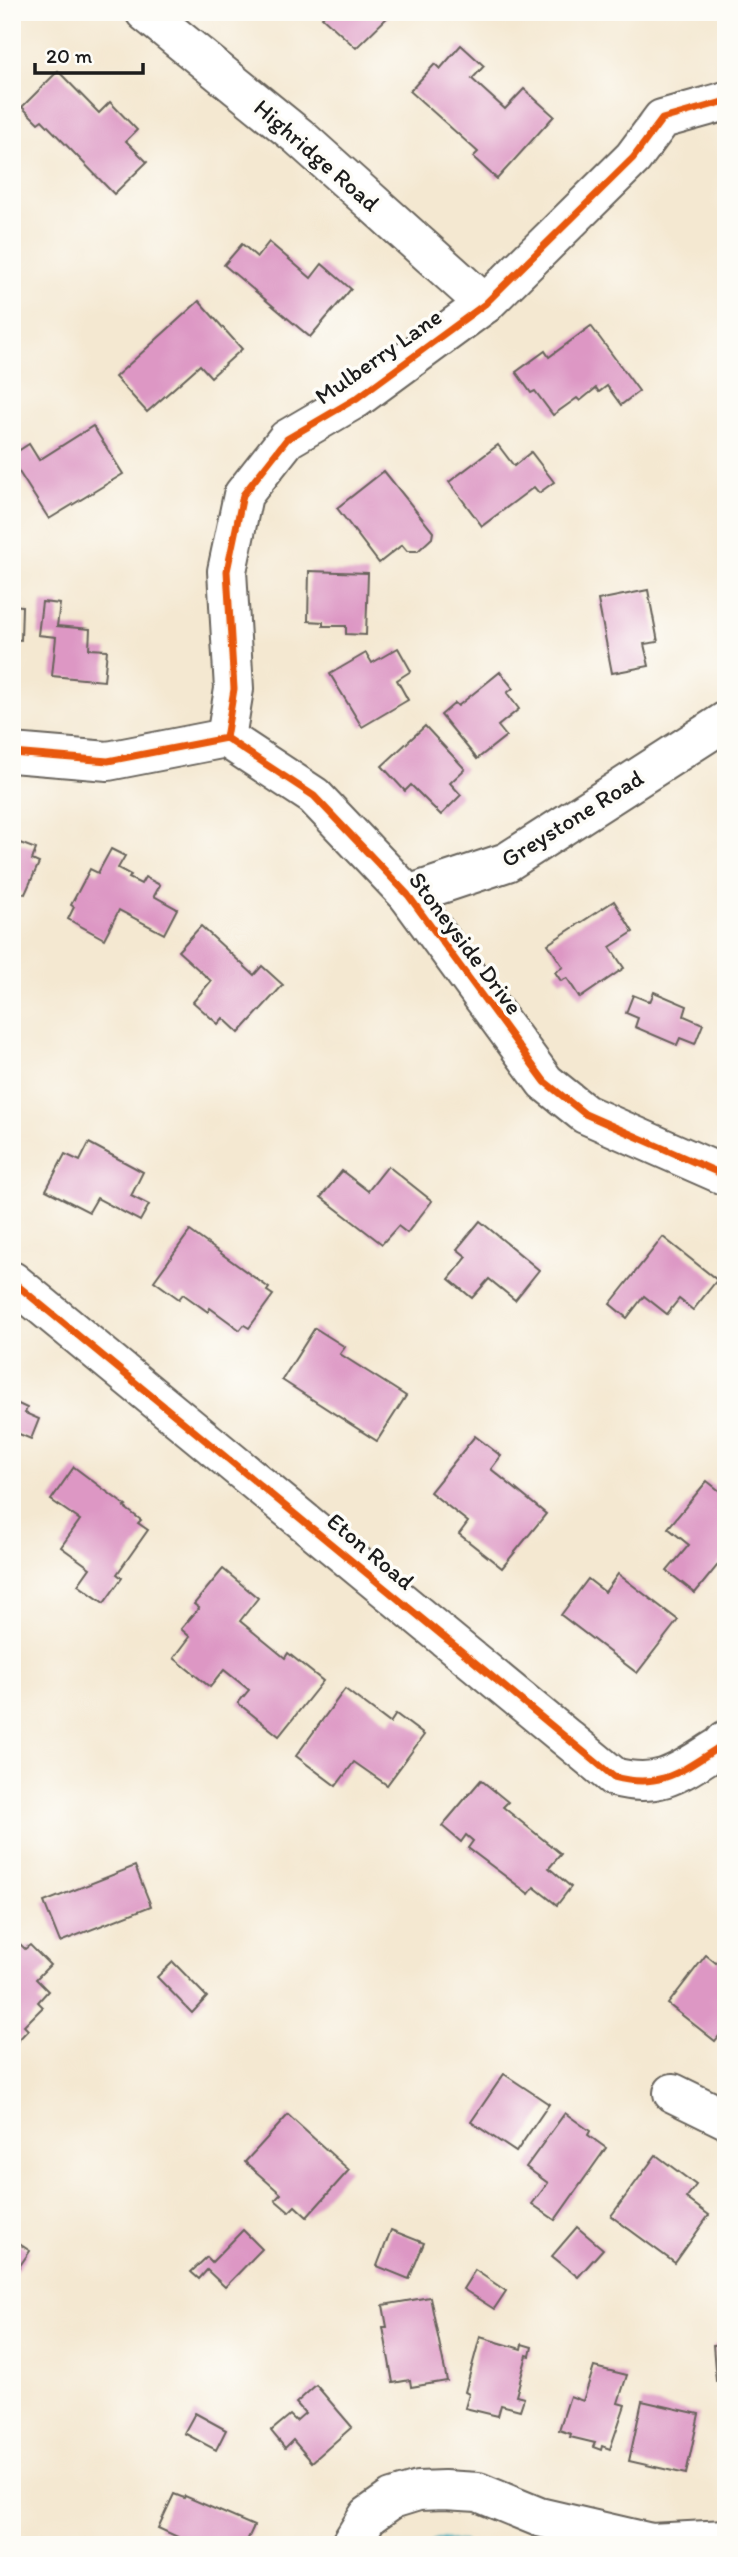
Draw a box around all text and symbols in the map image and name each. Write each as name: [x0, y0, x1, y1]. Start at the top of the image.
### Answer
scale bar: [35, 32, 144, 76]
text: 20 m: [46, 43, 93, 68]
street label: Highridge Road: [248, 93, 386, 217]
street label: Mulberry Lane: [309, 302, 447, 410]
street label: Greystone Road: [496, 763, 648, 873]
street label: Stoneyside Drive: [403, 866, 529, 1020]
street label: Eton Road: [321, 1506, 421, 1596]

